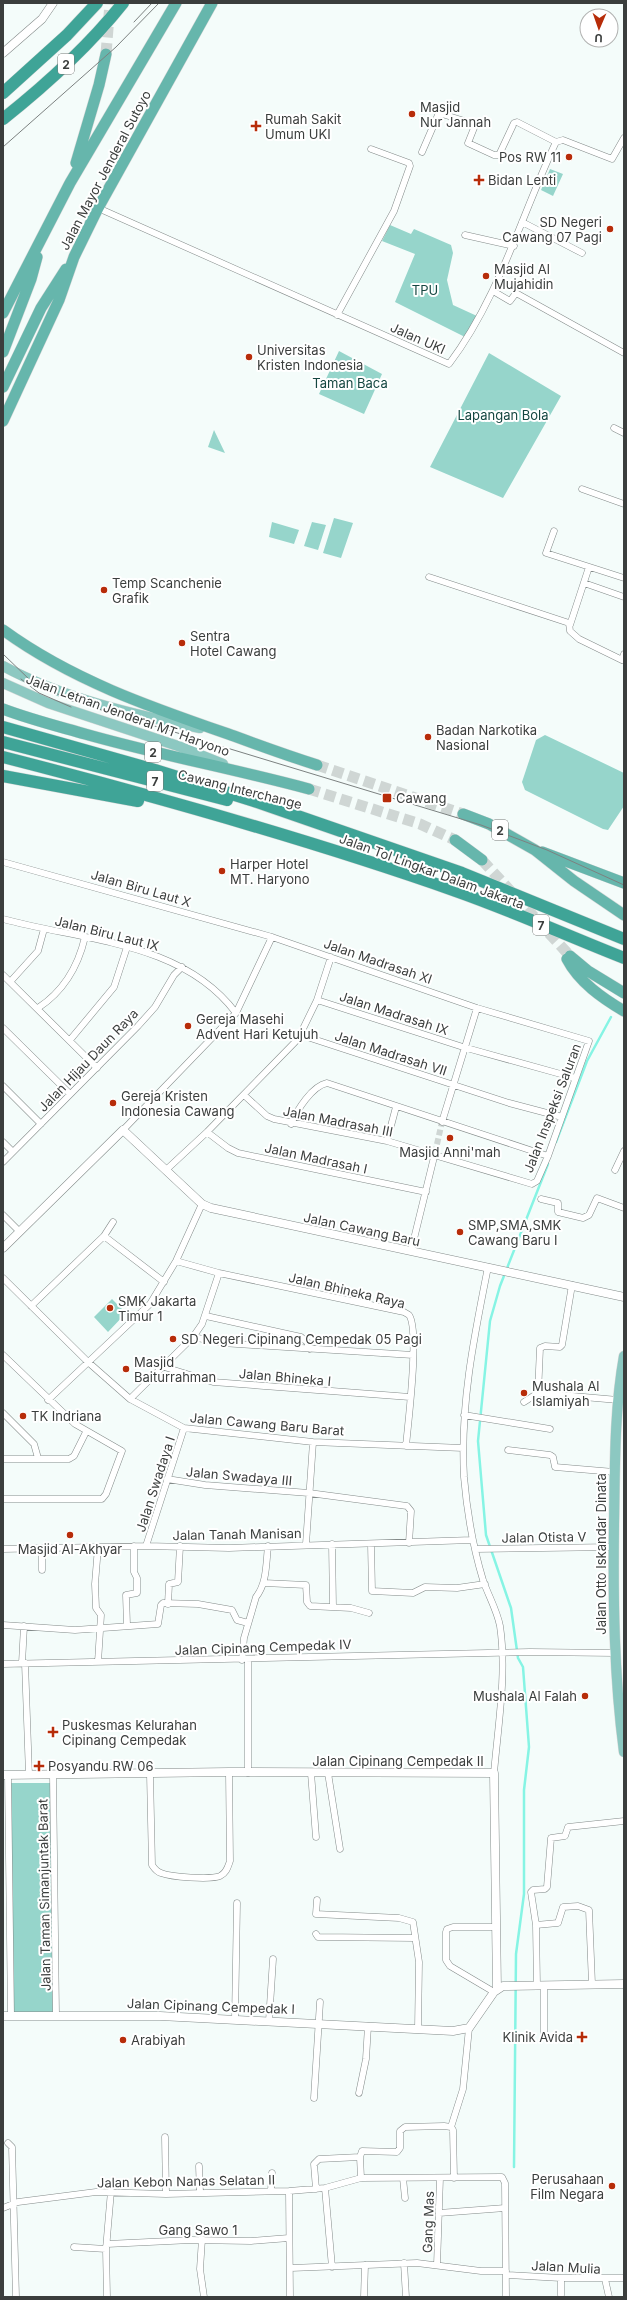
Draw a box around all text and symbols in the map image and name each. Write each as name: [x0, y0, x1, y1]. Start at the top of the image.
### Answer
north arrow: [579, 8, 619, 48]
text: U: [594, 31, 603, 45]
road number: 2: [58, 54, 74, 74]
street label: Jalan Mayor Jenderal Sutoyo: [56, 87, 154, 253]
place label: Masjid Nur Jannah: [420, 99, 491, 130]
marker: Masjid Nur Jannah: [407, 109, 417, 119]
place label: Rumah Sakit Umum UKI: [265, 111, 341, 142]
marker: Rumah Sakit Umum UKI: [250, 120, 262, 132]
place label: Pos RW 11: [499, 149, 561, 165]
marker: Pos RW 11: [564, 152, 574, 162]
place label: Bidan Lenti: [488, 172, 556, 188]
marker: Bidan Lenti: [473, 174, 485, 186]
place label: SD Negeri Cawang 07 Pagi: [502, 214, 602, 245]
marker: SD Negeri Cawang 07 Pagi: [605, 224, 615, 234]
place label: Masjid Al Mujahidin: [494, 261, 554, 292]
marker: Masjid Al Mujahidin: [481, 271, 491, 281]
park label: TPU: [412, 282, 438, 298]
street label: Jalan UKI: [388, 319, 448, 357]
place label: Universitas Kristen Indonesia: [257, 342, 363, 373]
marker: Universitas Kristen Indonesia: [244, 352, 254, 362]
park label: Taman Baca: [312, 375, 388, 391]
park label: Lapangan Bola: [457, 407, 549, 423]
place label: Temp Scanchenie Grafik: [112, 575, 222, 606]
marker: Temp Scanchenie Grafik: [99, 585, 109, 595]
place label: Sentra Hotel Cawang: [190, 628, 276, 659]
marker: Sentra Hotel Cawang: [177, 638, 187, 648]
street label: Jalan Letnan Jenderal MT Haryono: [24, 671, 232, 759]
place label: Badan Narkotika Nasional: [436, 722, 537, 753]
marker: Badan Narkotika Nasional: [423, 732, 433, 742]
road number: 2: [145, 742, 161, 762]
street label: Cawang Interchange: [176, 766, 304, 812]
road number: 7: [147, 771, 163, 791]
place label: Cawang: [396, 790, 446, 806]
marker: Cawang: [381, 792, 393, 804]
road number: 2: [492, 820, 508, 840]
street label: Jalan Tol Lingkar Dalam Jakarta: [337, 830, 527, 912]
place label: Harper Hotel MT. Haryono: [230, 856, 310, 887]
street label: Jalan Biru Laut X: [89, 866, 193, 910]
marker: Harper Hotel MT. Haryono: [217, 866, 227, 876]
street label: Jalan Biru Laut IX: [53, 912, 161, 954]
road number: 7: [533, 915, 549, 935]
street label: Jalan Madrasah XI: [322, 935, 434, 987]
street label: Jalan Madrasah IX: [338, 988, 451, 1038]
street label: Jalan Hijau Daun Raya: [35, 1005, 141, 1115]
place label: Gereja Masehi Advent Hari Ketujuh: [196, 1011, 318, 1042]
marker: Gereja Masehi Advent Hari Ketujuh: [183, 1021, 193, 1031]
street label: Jalan Madrasah VII: [333, 1027, 449, 1079]
street label: Jalan Inspeksi Saluran: [520, 1041, 584, 1175]
place label: Gereja Kristen Indonesia Cawang: [121, 1088, 235, 1119]
marker: Gereja Kristen Indonesia Cawang: [108, 1098, 118, 1108]
street label: Jalan Madrasah III: [282, 1102, 394, 1140]
marker: Masjid Anni'mah: [445, 1133, 455, 1143]
street label: Jalan Madrasah I: [263, 1139, 369, 1177]
place label: Masjid Anni'mah: [399, 1144, 501, 1160]
street label: Jalan Cawang Baru: [302, 1209, 422, 1249]
place label: SMP,SMA,SMK Cawang Baru I: [468, 1217, 562, 1248]
marker: SMP,SMA,SMK Cawang Baru I: [455, 1227, 465, 1237]
street label: Jalan Bhineka Raya: [287, 1269, 407, 1311]
place label: SMK Jakarta Timur 1: [118, 1293, 196, 1324]
marker: SMK Jakarta Timur 1: [105, 1303, 115, 1313]
place label: SD Negeri Cipinang Cempedak 05 Pagi: [181, 1331, 422, 1347]
marker: SD Negeri Cipinang Cempedak 05 Pagi: [168, 1334, 178, 1344]
place label: Masjid Baiturrahman: [134, 1354, 216, 1385]
marker: Masjid Baiturrahman: [121, 1364, 131, 1374]
street label: Jalan Bhineka I: [238, 1365, 332, 1389]
place label: Mushala Al Islamiyah: [532, 1378, 600, 1409]
marker: Mushala Al Islamiyah: [519, 1388, 529, 1398]
place label: TK Indriana: [31, 1408, 101, 1424]
street label: Jalan Cawang Baru Barat: [189, 1409, 345, 1439]
marker: TK Indriana: [18, 1411, 28, 1421]
street label: Jalan Swadaya I: [132, 1434, 178, 1534]
street label: Jalan Swadaya III: [185, 1463, 293, 1489]
street label: Jalan Otto Iskandar Dinata: [593, 1473, 609, 1635]
street label: Jalan Tanah Manisan: [172, 1525, 302, 1543]
street label: Jalan Otista V: [501, 1528, 587, 1546]
marker: Masjid Al-Akhyar: [65, 1530, 75, 1540]
place label: Masjid Al-Akhyar: [18, 1541, 122, 1557]
street label: Jalan Cipinang Cempedak IV: [174, 1636, 352, 1658]
place label: Mushala Al Falah: [473, 1688, 577, 1704]
marker: Mushala Al Falah: [580, 1691, 590, 1701]
place label: Puskesmas Kelurahan Cipinang Cempedak: [62, 1717, 197, 1748]
marker: Puskesmas Kelurahan Cipinang Cempedak: [47, 1726, 59, 1738]
street label: Jalan Cipinang Cempedak II: [312, 1753, 484, 1769]
place label: Posyandu RW 06: [48, 1758, 154, 1774]
marker: Posyandu RW 06: [33, 1760, 45, 1772]
street label: Jalan Taman Simanjuntak Barat: [34, 1799, 54, 1991]
street label: Jalan Cipinang Cempedak I: [127, 1995, 295, 2017]
place label: Klinik Avida: [503, 2029, 573, 2045]
marker: Klinik Avida: [576, 2031, 588, 2043]
place label: Arabiyah: [131, 2032, 186, 2048]
marker: Arabiyah: [118, 2035, 128, 2045]
street label: Jalan Kebon Nanas Selatan II: [97, 2171, 275, 2191]
place label: Perusahaan Film Negara: [530, 2171, 604, 2202]
marker: Perusahaan Film Negara: [607, 2181, 617, 2191]
street label: Gang Mas: [419, 2190, 437, 2253]
street label: Gang Sawo 1: [158, 2222, 238, 2238]
street label: Jalan Mulia: [531, 2257, 601, 2277]

